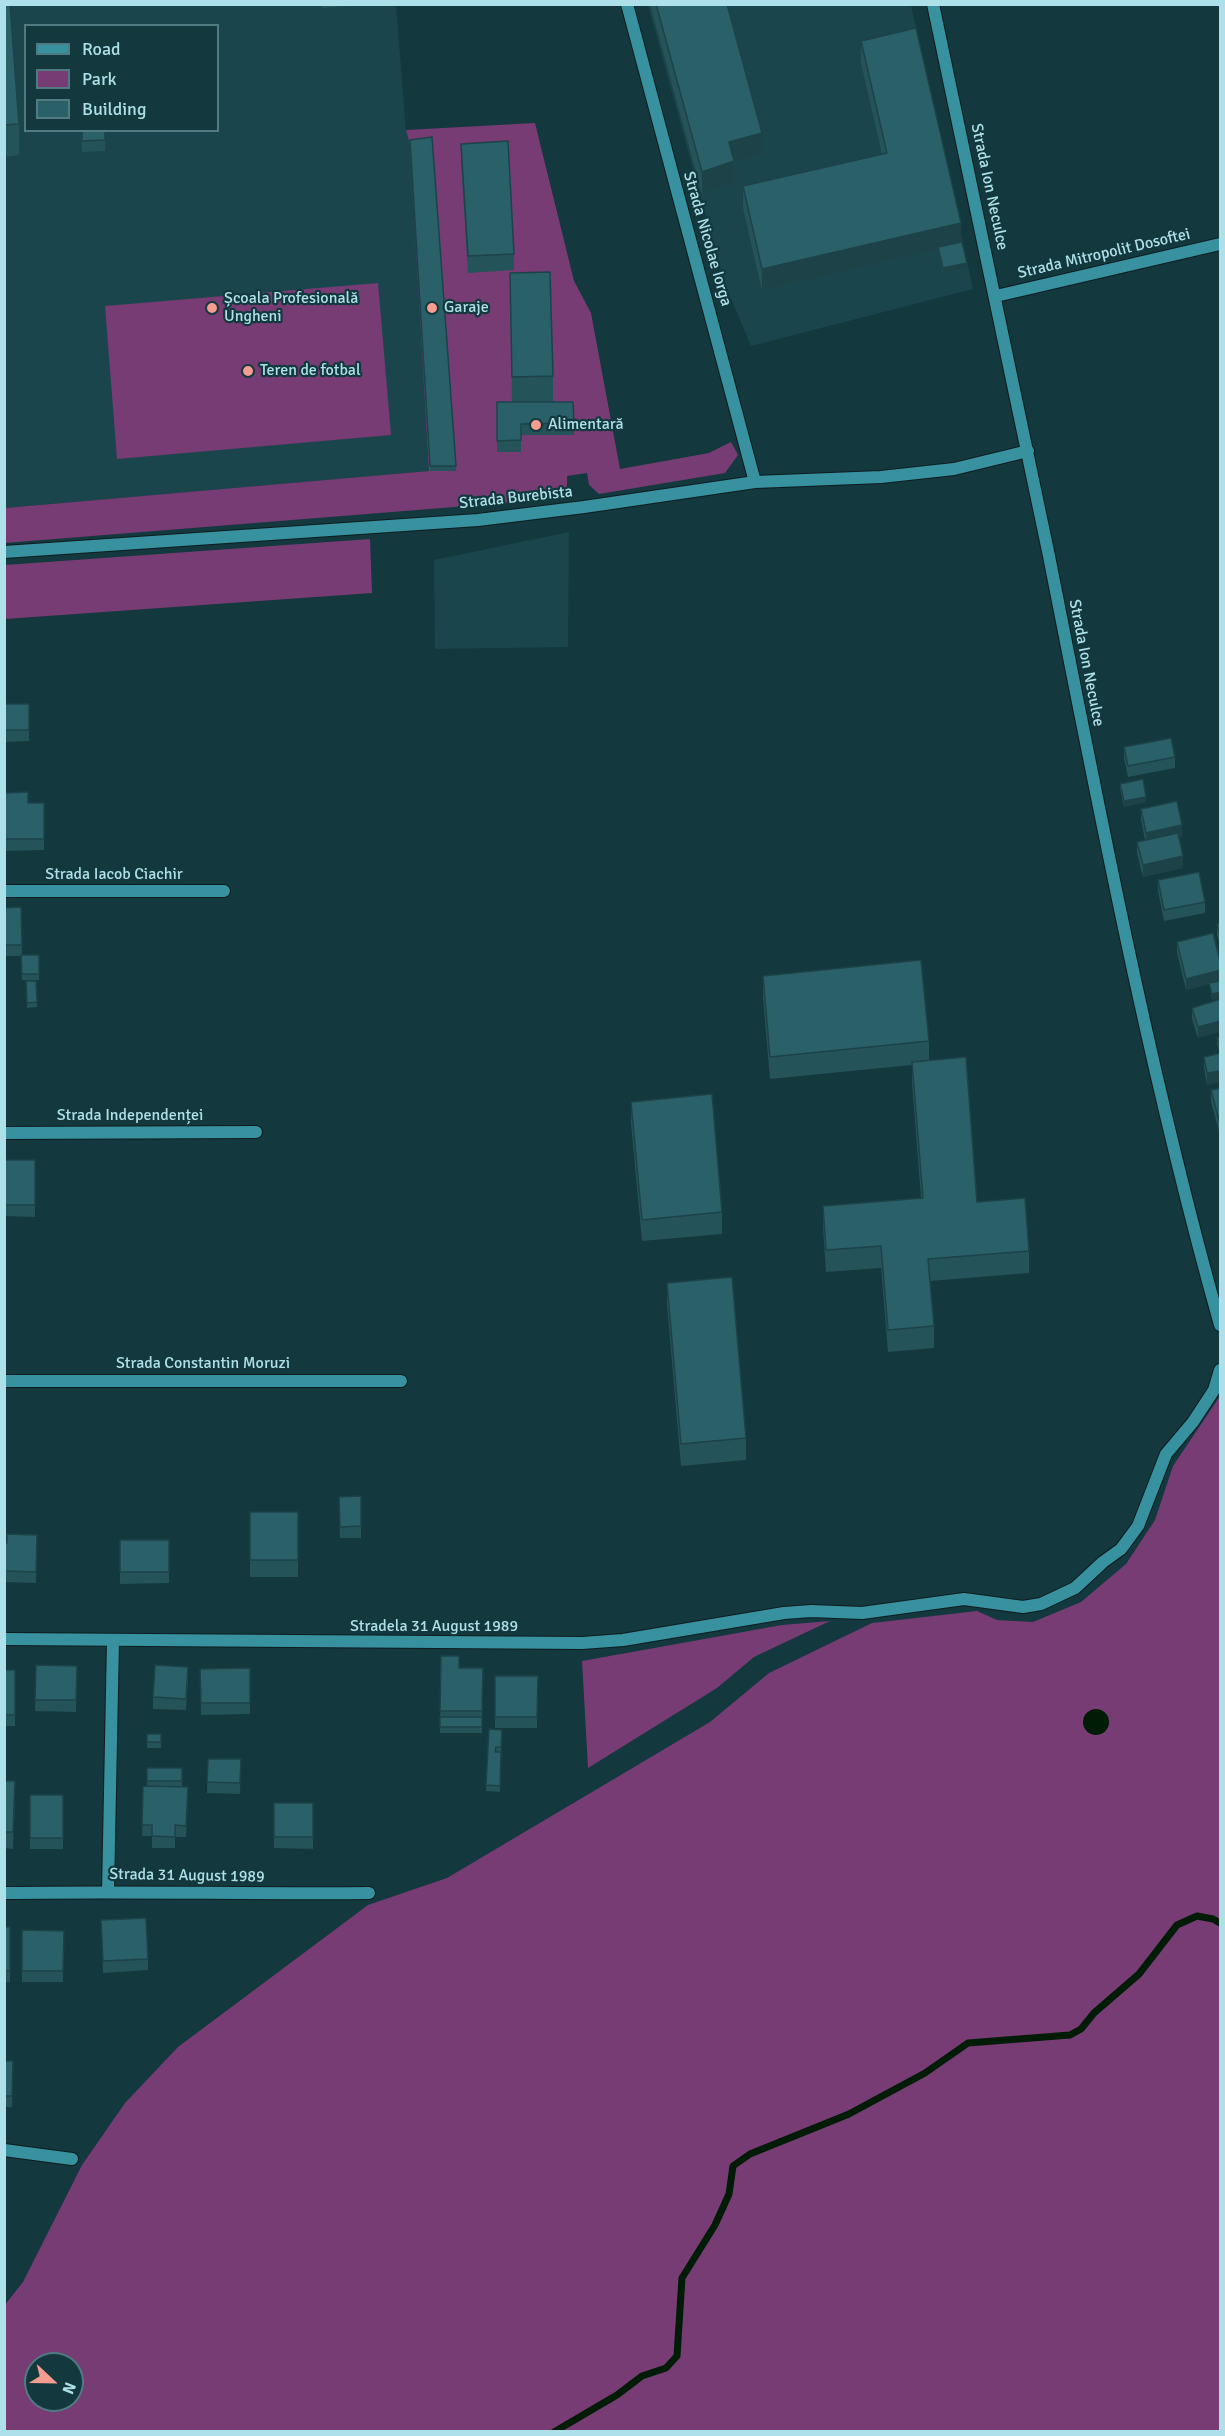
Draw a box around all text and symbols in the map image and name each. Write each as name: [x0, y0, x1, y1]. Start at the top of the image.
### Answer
legend: [24, 24, 219, 132]
text: Road: [82, 38, 121, 60]
text: Park: [82, 68, 117, 90]
text: Building: [82, 98, 146, 120]
street label: Strada Ion Neculce: [966, 122, 1012, 252]
street label: Strada Nicolae Iorga: [679, 170, 735, 308]
street label: Strada Mitropolit Dosoftei: [1016, 225, 1192, 283]
place label: Școala Profesională Ungheni: [224, 289, 358, 327]
place label: Garaje: [444, 298, 489, 318]
marker: Școala Profesională Ungheni: [205, 301, 219, 315]
marker: Garaje: [425, 301, 439, 315]
place label: Teren de fotbal: [260, 361, 361, 381]
marker: Teren de fotbal: [241, 364, 255, 378]
place label: Alimentară: [548, 415, 624, 435]
marker: Alimentară: [529, 418, 543, 432]
street label: Strada Burebista: [458, 482, 574, 514]
street label: Strada Ion Neculce: [1064, 598, 1108, 728]
street label: Strada Iacob Ciachir: [45, 865, 183, 885]
street label: Strada Independenței: [57, 1106, 203, 1126]
street label: Strada Constantin Moruzi: [116, 1354, 290, 1374]
street label: Stradela 31 August 1989: [350, 1617, 518, 1637]
street label: Strada 31 August 1989: [109, 1865, 265, 1887]
north arrow: [24, 2352, 84, 2412]
text: N: [57, 2379, 80, 2397]

